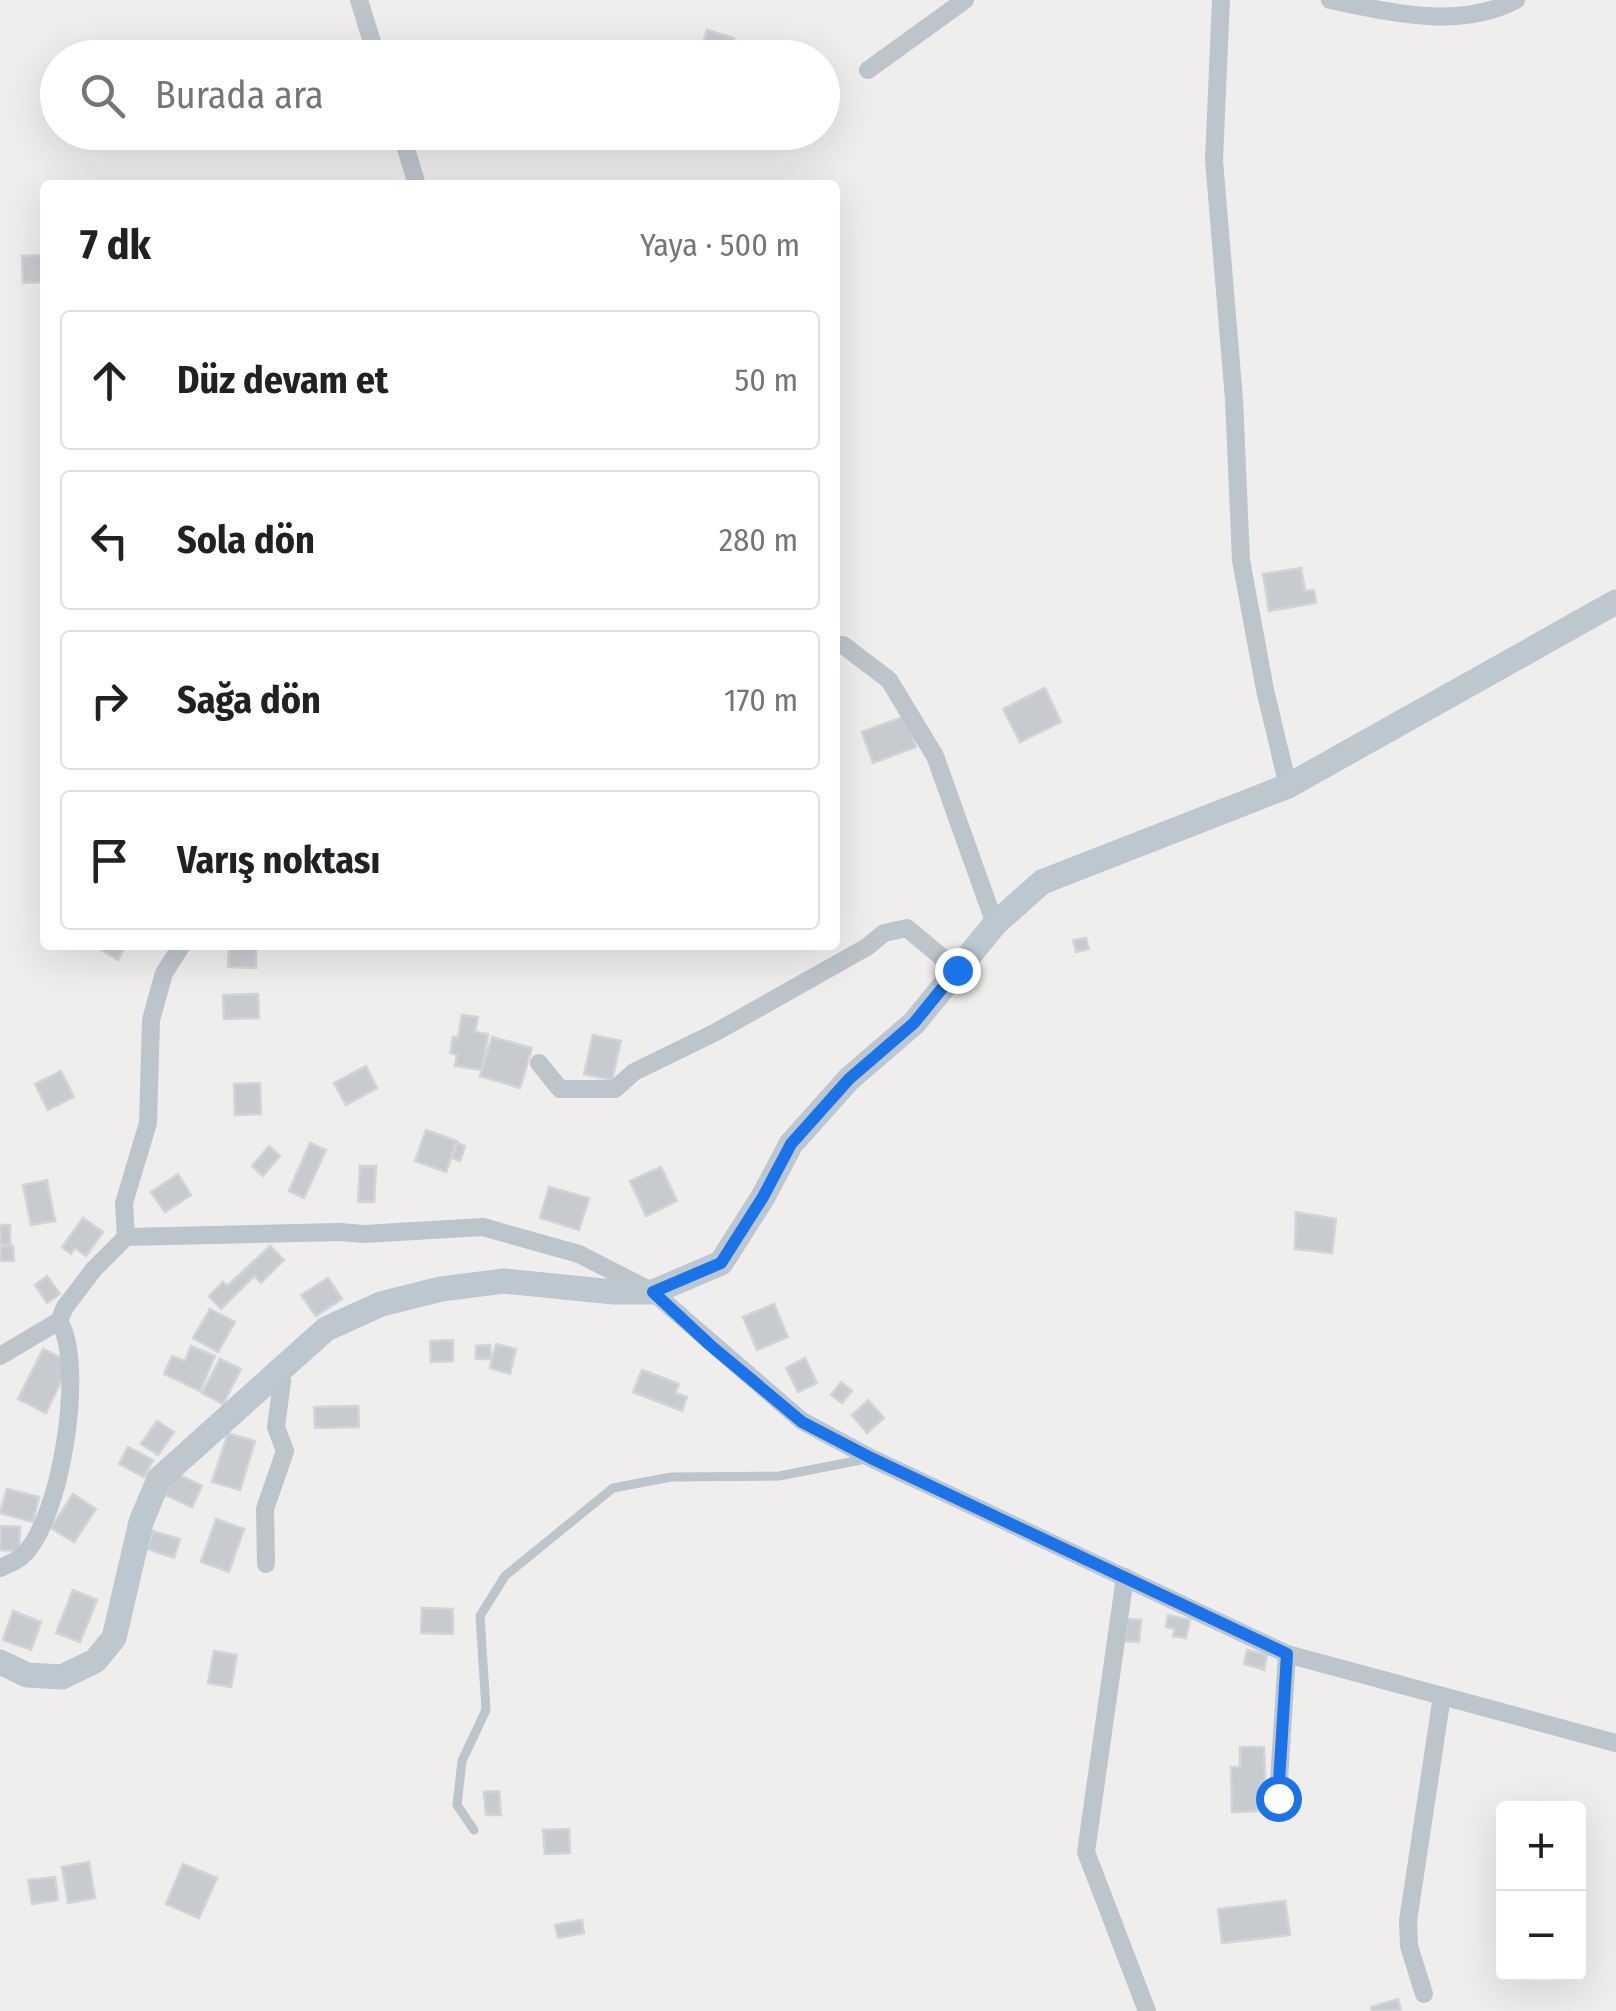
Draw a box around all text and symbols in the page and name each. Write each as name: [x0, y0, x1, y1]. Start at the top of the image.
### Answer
search box: [40, 40, 840, 150]
icon: search: [75, 68, 130, 123]
text: Burada ara: [155, 72, 324, 118]
text: 7 dk: [80, 220, 151, 270]
text: Yaya · 500 m: [640, 226, 800, 264]
icon: ahead: [82, 353, 137, 408]
text: Düz devam et: [177, 357, 388, 403]
text: 50 m: [735, 361, 798, 399]
icon: left: [82, 513, 137, 568]
text: Sola dön: [177, 517, 315, 563]
text: 280 m: [719, 521, 798, 559]
icon: right: [82, 673, 137, 728]
text: Sağa dön: [177, 677, 321, 723]
text: 170 m: [724, 681, 798, 719]
icon: arrive: [82, 833, 137, 888]
text: Varış noktası: [177, 837, 380, 883]
route end: [935, 948, 981, 994]
route start: [1256, 1776, 1302, 1822]
map controls: [1496, 1801, 1586, 1981]
button: +: [1496, 1801, 1586, 1891]
button: −: [1496, 1891, 1586, 1981]

